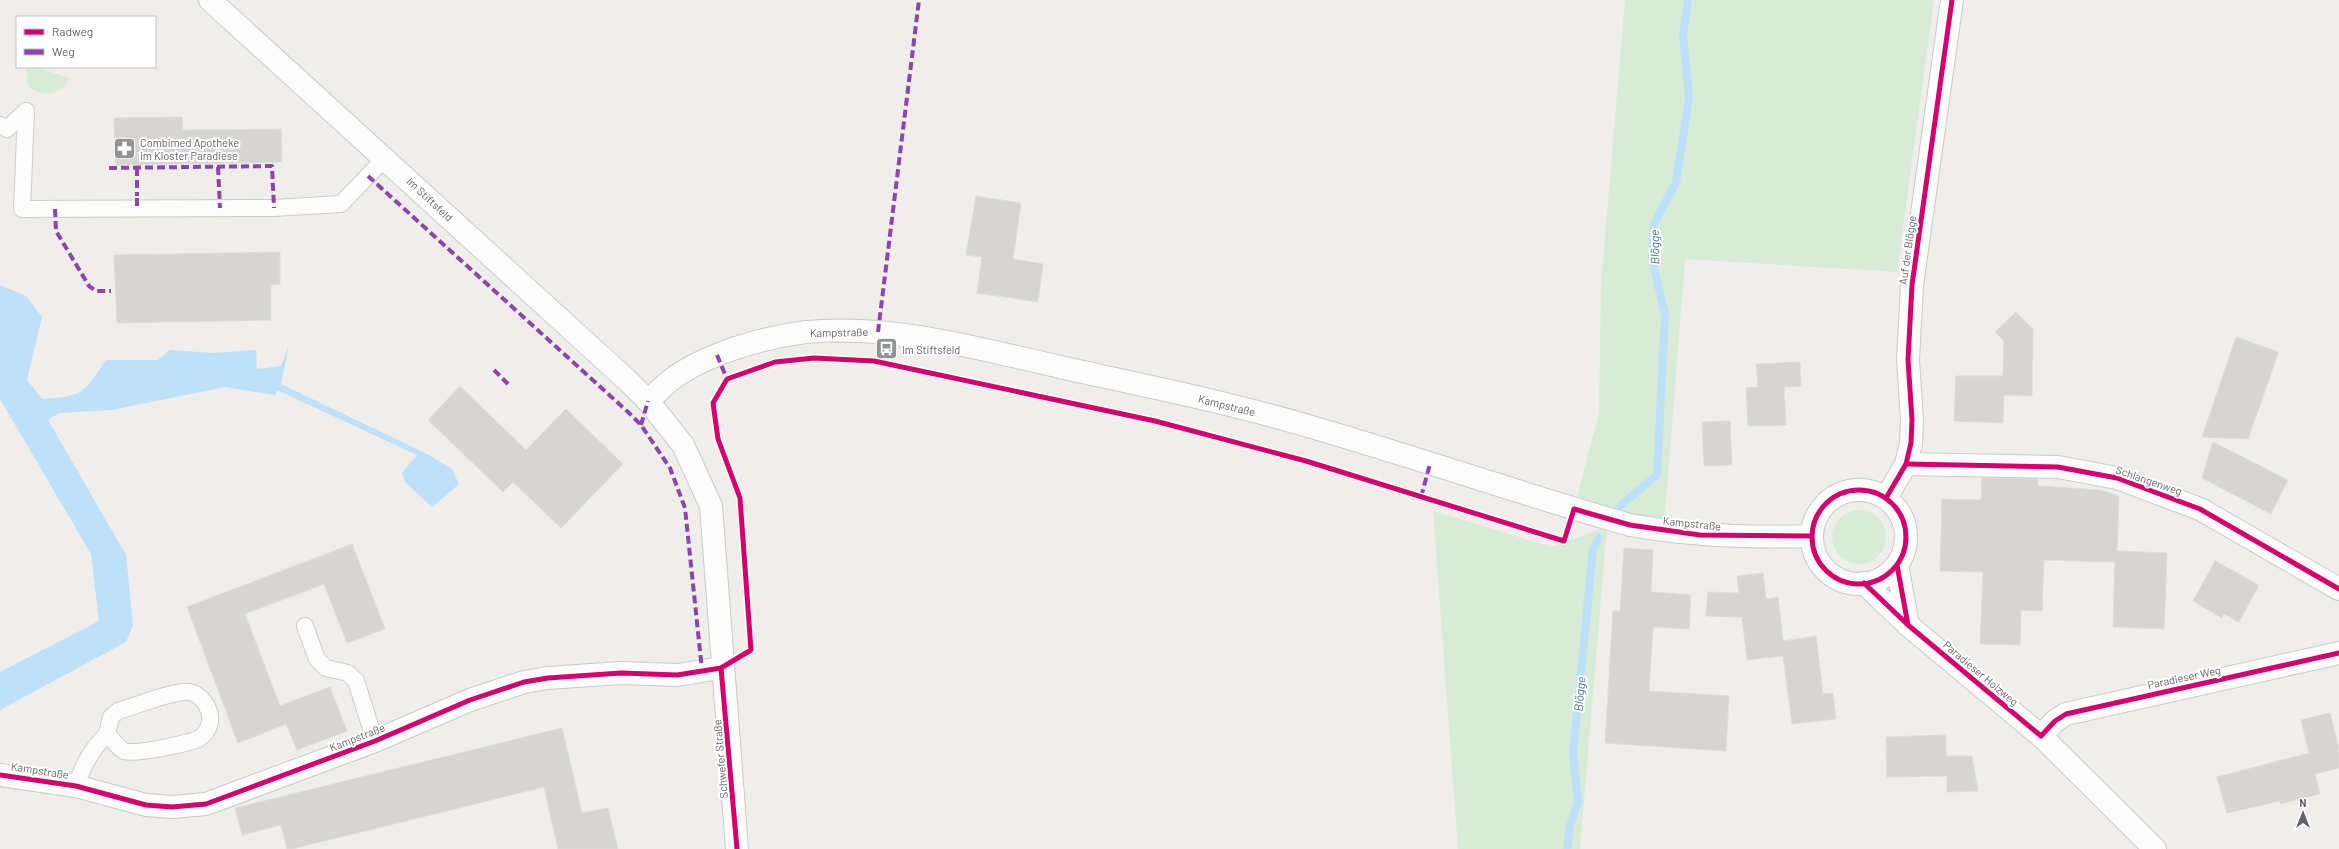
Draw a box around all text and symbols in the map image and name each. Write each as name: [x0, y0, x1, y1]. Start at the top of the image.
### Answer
legend: [16, 16, 156, 68]
text: Radweg: [52, 24, 93, 38]
text: Weg: [52, 44, 75, 58]
pharmacy icon: Combimed Apotheke im Kloster Paradiese: [111, 135, 137, 161]
place label: Combimed Apotheke im Kloster Paradiese: [140, 136, 239, 162]
street label: Im Stiftsfeld: [404, 174, 456, 224]
street label: Auf der Blögge: [1896, 214, 1918, 285]
water label: Blögge: [1647, 229, 1661, 265]
street label: Kampstraße: [810, 325, 868, 339]
bus stop icon: Im Stiftsfeld: [874, 336, 900, 362]
place label: Im Stiftsfeld: [902, 343, 960, 356]
street label: Kampstraße: [1197, 392, 1257, 418]
street label: Schlangenweg: [2114, 463, 2184, 497]
street label: Kampstraße: [1662, 513, 1722, 533]
street label: Paradieser Holzweg: [1941, 638, 2021, 708]
street label: Paradieser Weg: [2146, 663, 2222, 691]
water label: Blögge: [1571, 676, 1587, 712]
street label: Schwefer Straße: [710, 719, 730, 799]
street label: Kampstraße: [327, 720, 387, 754]
street label: Kampstraße: [10, 759, 70, 781]
north arrow: [2283, 793, 2323, 833]
text: N: [2299, 796, 2307, 809]

